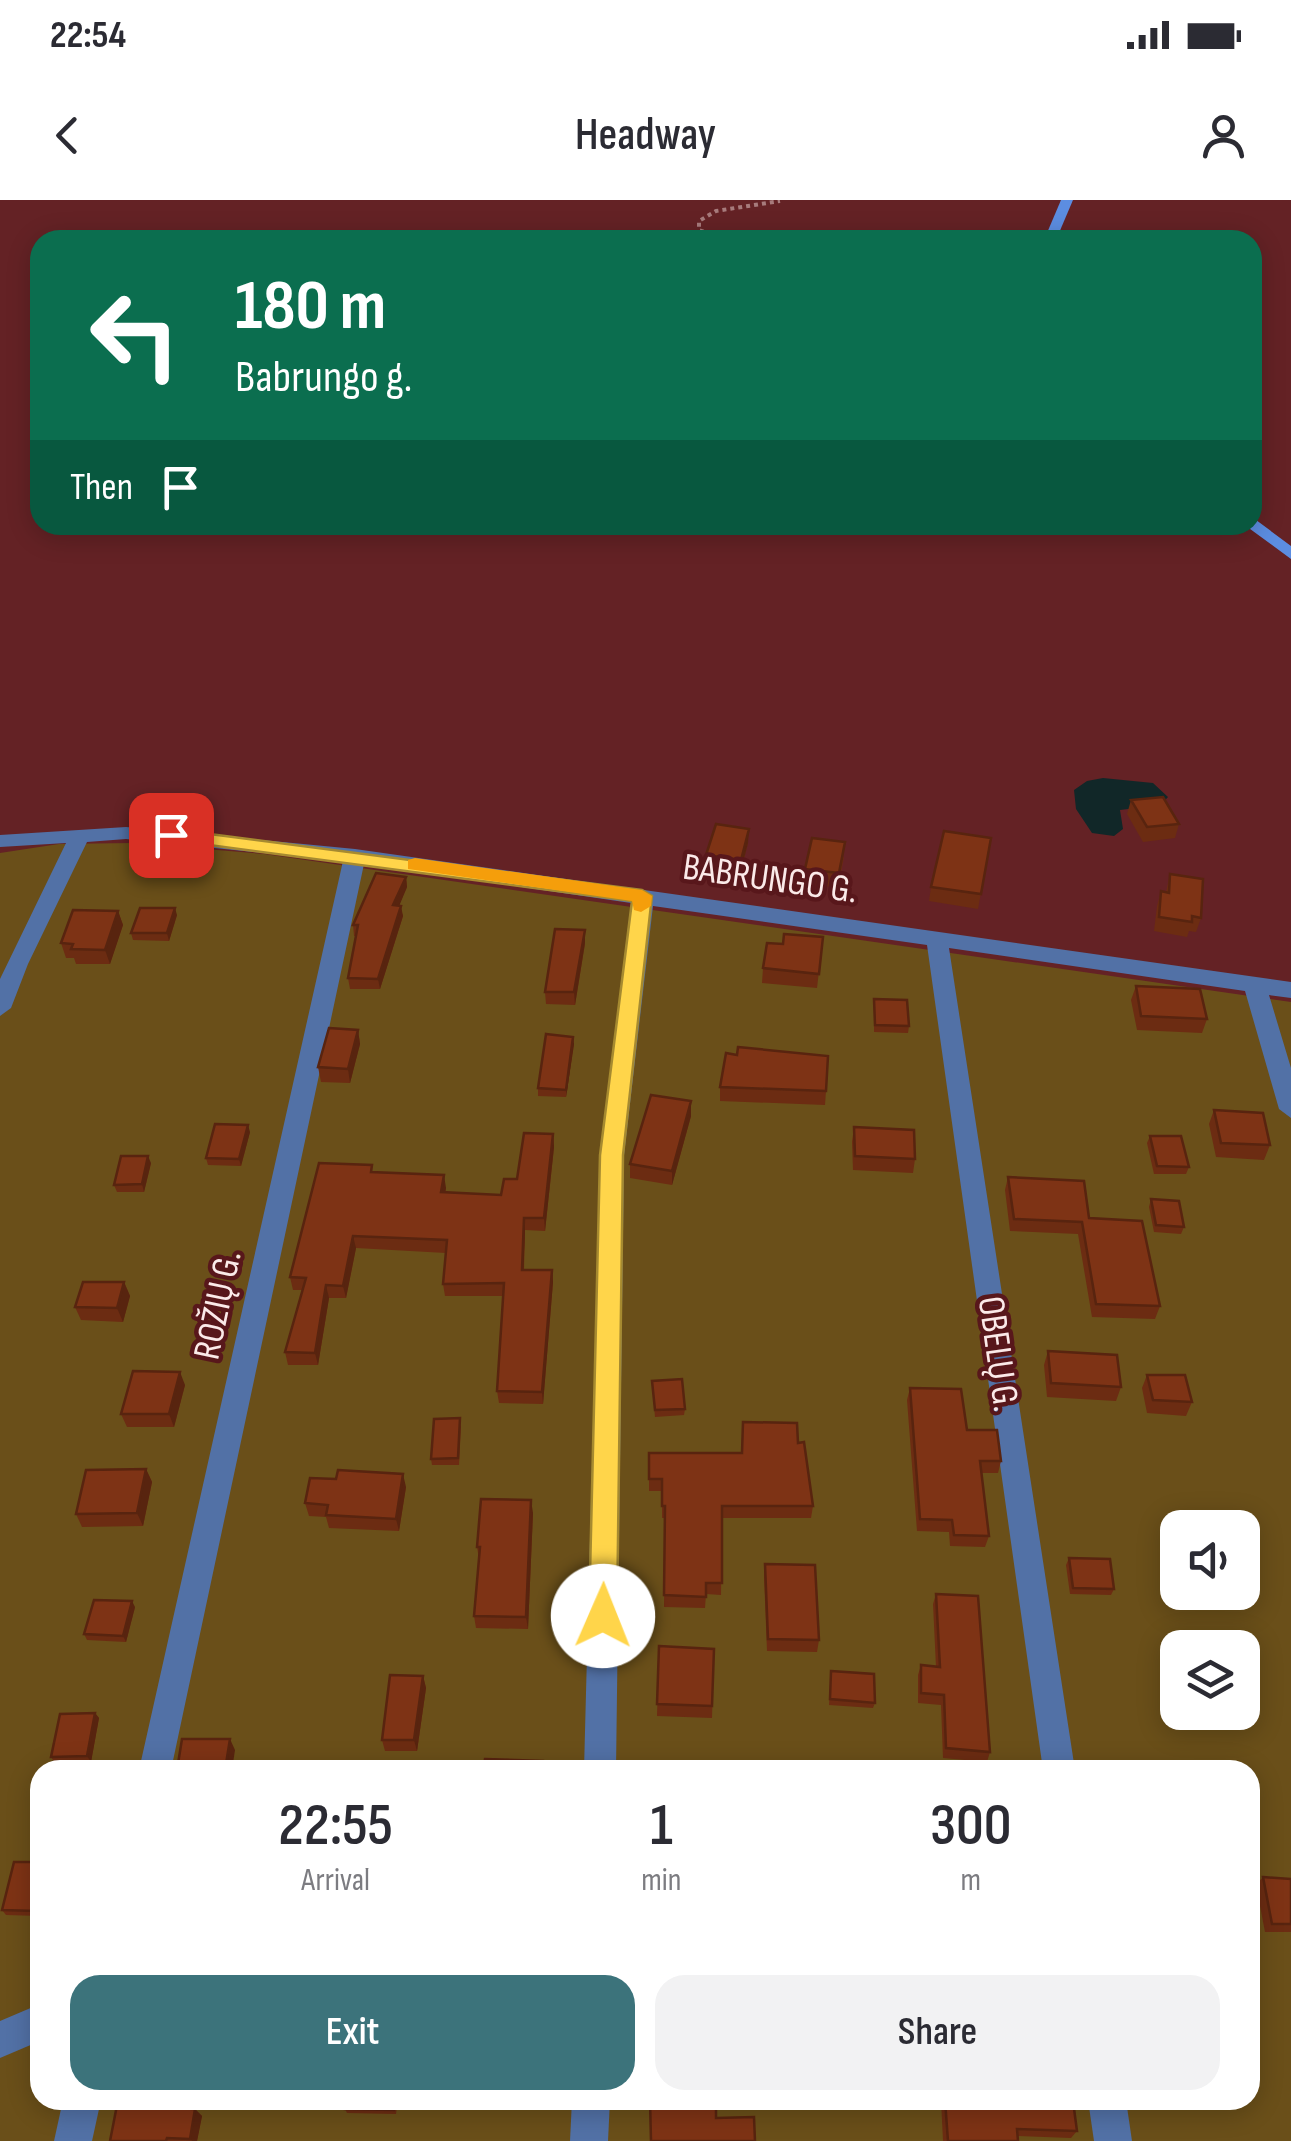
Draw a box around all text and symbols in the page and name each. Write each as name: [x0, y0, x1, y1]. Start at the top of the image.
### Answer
text: 22:54: [50, 13, 126, 58]
icon: back: [40, 108, 95, 163]
text: Headway: [575, 108, 716, 163]
icon: person: [1196, 108, 1251, 163]
text: 180 m: [235, 265, 386, 349]
icon: left: [70, 270, 200, 400]
text: Babrungo g.: [235, 350, 412, 405]
icon: arrive: [153, 460, 208, 515]
text: Then: [70, 465, 133, 510]
pin: [129, 793, 214, 878]
icon: arrive: [144, 808, 199, 863]
street label: BABRUNGO G.: [680, 845, 860, 913]
street label: ROŽIŲ G.: [185, 1246, 251, 1364]
street label: OBELŲ G.: [968, 1293, 1028, 1415]
map controls: [1160, 1510, 1260, 1730]
button: sound: [1160, 1510, 1260, 1610]
position arrow: [551, 1564, 655, 1668]
button: layers: [1160, 1630, 1260, 1730]
text: 22:55: [278, 1790, 393, 1862]
text: 1: [650, 1790, 673, 1862]
text: 300: [930, 1790, 1012, 1862]
text: Arrival: [301, 1861, 370, 1900]
text: min: [641, 1861, 682, 1900]
text: m: [960, 1861, 981, 1900]
button: Exit: [70, 1975, 635, 2090]
button: Share: [655, 1975, 1220, 2090]

